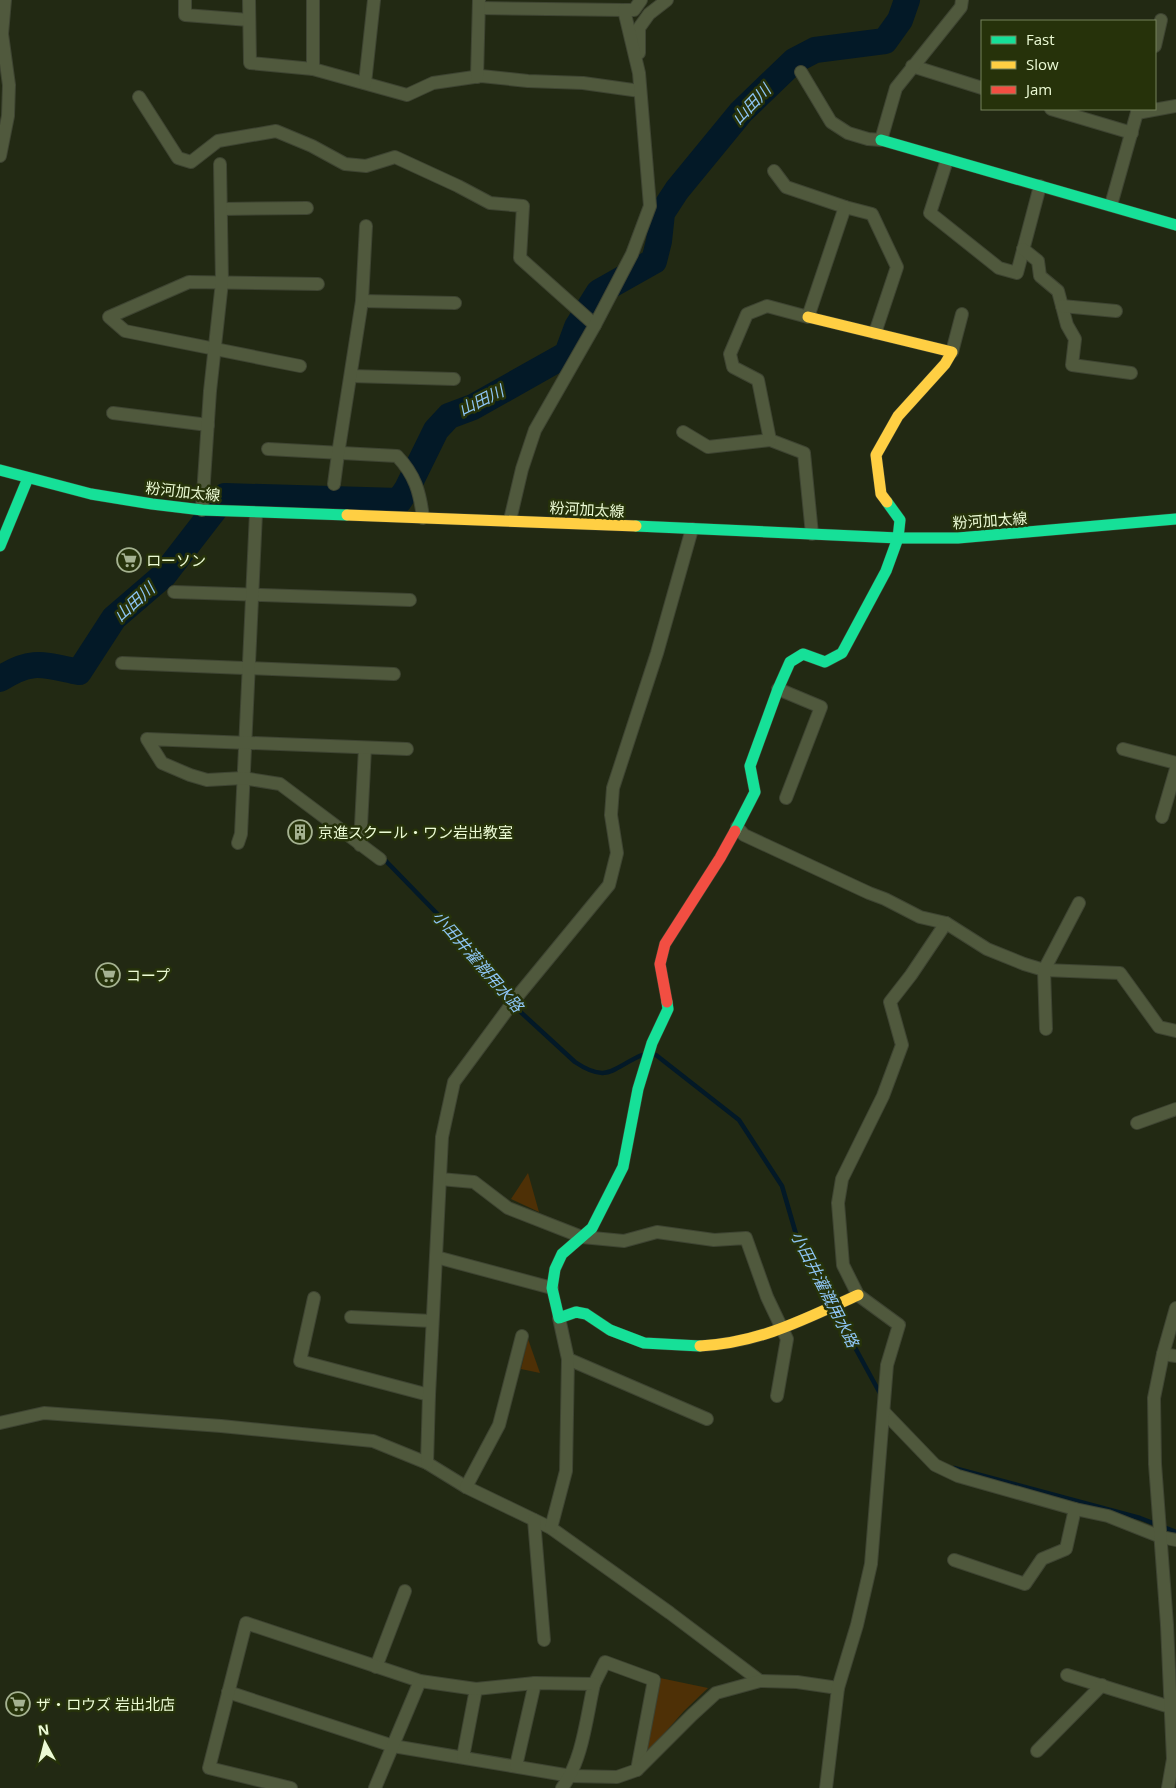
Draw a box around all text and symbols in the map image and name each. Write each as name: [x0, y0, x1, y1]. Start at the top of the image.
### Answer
legend: [981, 20, 1156, 110]
text: Fast: [1026, 29, 1055, 49]
text: Slow: [1026, 54, 1059, 74]
water label: 山田川: [726, 78, 777, 129]
text: Jam: [1024, 79, 1052, 99]
water label: 山田川: [455, 379, 509, 420]
street label: 粉河加太線: [145, 477, 221, 505]
street label: 粉河加太線: [549, 497, 625, 521]
street label: 粉河加太線: [952, 507, 1028, 533]
supermarket icon: ローソン: [116, 547, 142, 573]
place label: ローソン: [146, 550, 206, 570]
water label: 山田川: [109, 576, 161, 626]
building icon: 京進スクール・ワン岩出教室: [287, 819, 313, 845]
place label: 京進スクール・ワン岩出教室: [318, 822, 513, 842]
water label: 小田井灌漑用水路: [428, 905, 530, 1018]
supermarket icon: コープ: [95, 962, 121, 988]
place label: コープ: [126, 965, 170, 985]
water label: 小田井灌漑用水路: [786, 1227, 865, 1353]
supermarket icon: ザ・ロウズ 岩出北店: [5, 1691, 31, 1717]
place label: ザ・ロウズ 岩出北店: [36, 1694, 175, 1714]
north arrow: [20, 1718, 70, 1768]
text: N: [37, 1719, 50, 1740]

